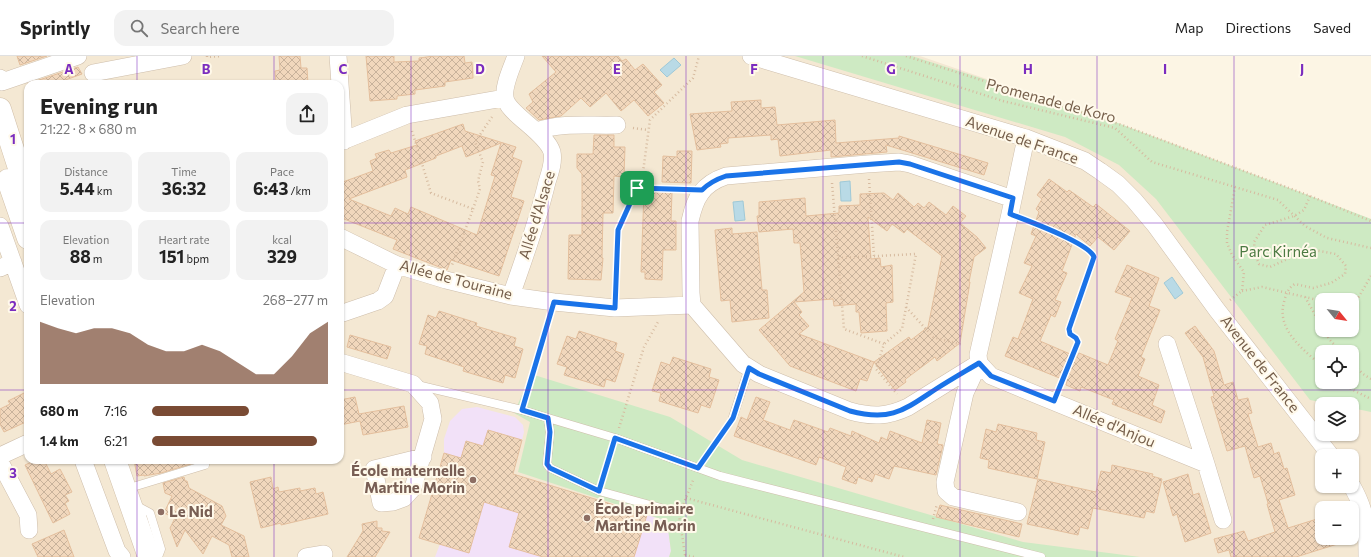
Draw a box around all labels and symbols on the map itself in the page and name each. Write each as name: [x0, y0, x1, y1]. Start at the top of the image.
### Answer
text: A: [64, 61, 74, 77]
text: B: [202, 61, 211, 77]
text: C: [339, 61, 348, 77]
text: D: [475, 61, 485, 77]
text: E: [613, 61, 621, 77]
text: F: [750, 61, 758, 77]
text: G: [886, 61, 896, 77]
text: H: [1023, 61, 1033, 77]
text: I: [1163, 61, 1167, 77]
text: J: [1300, 61, 1304, 77]
street label: Promenade de Koro: [984, 74, 1118, 126]
street label: Avenue de France: [963, 111, 1081, 167]
text: 1: [10, 131, 16, 147]
street label: Allée d'Alsace: [514, 168, 558, 261]
pin: [620, 171, 654, 205]
park label: Parc Kirnéa: [1239, 242, 1317, 260]
street label: Allée de Touraine: [398, 255, 515, 303]
north arrow: [1315, 293, 1359, 337]
text: 2: [9, 298, 17, 314]
street label: Avenue de France: [1217, 311, 1304, 416]
street label: Allée d'Anjou: [1071, 400, 1158, 450]
place label: École maternelle Martine Morin: [351, 461, 465, 496]
text: 3: [9, 465, 17, 481]
marker: École maternelle Martine Morin: [468, 475, 478, 485]
place label: École primaire Martine Morin: [595, 499, 696, 534]
place label: Le Nid: [169, 502, 213, 520]
marker: Le Nid: [156, 507, 166, 517]
marker: École primaire Martine Morin: [582, 513, 592, 523]

